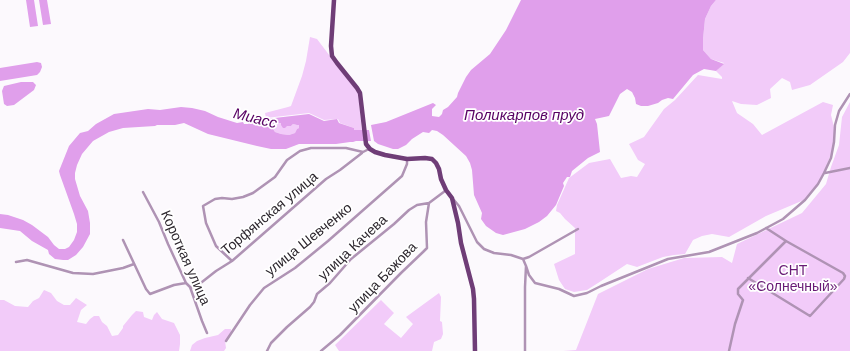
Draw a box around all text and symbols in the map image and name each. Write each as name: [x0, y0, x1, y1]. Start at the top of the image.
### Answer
water label: Миасс: [231, 105, 279, 133]
water label: Поликарпов пруд: [464, 107, 584, 125]
street label: Торфянская улица: [218, 169, 322, 259]
street label: улица Шевченко: [262, 200, 356, 280]
street label: Короткая улица: [157, 208, 213, 308]
street label: улица Качева: [315, 212, 391, 284]
street label: улица Бажова: [345, 239, 421, 317]
park label: СНТ «Солнечный»: [748, 263, 838, 296]

